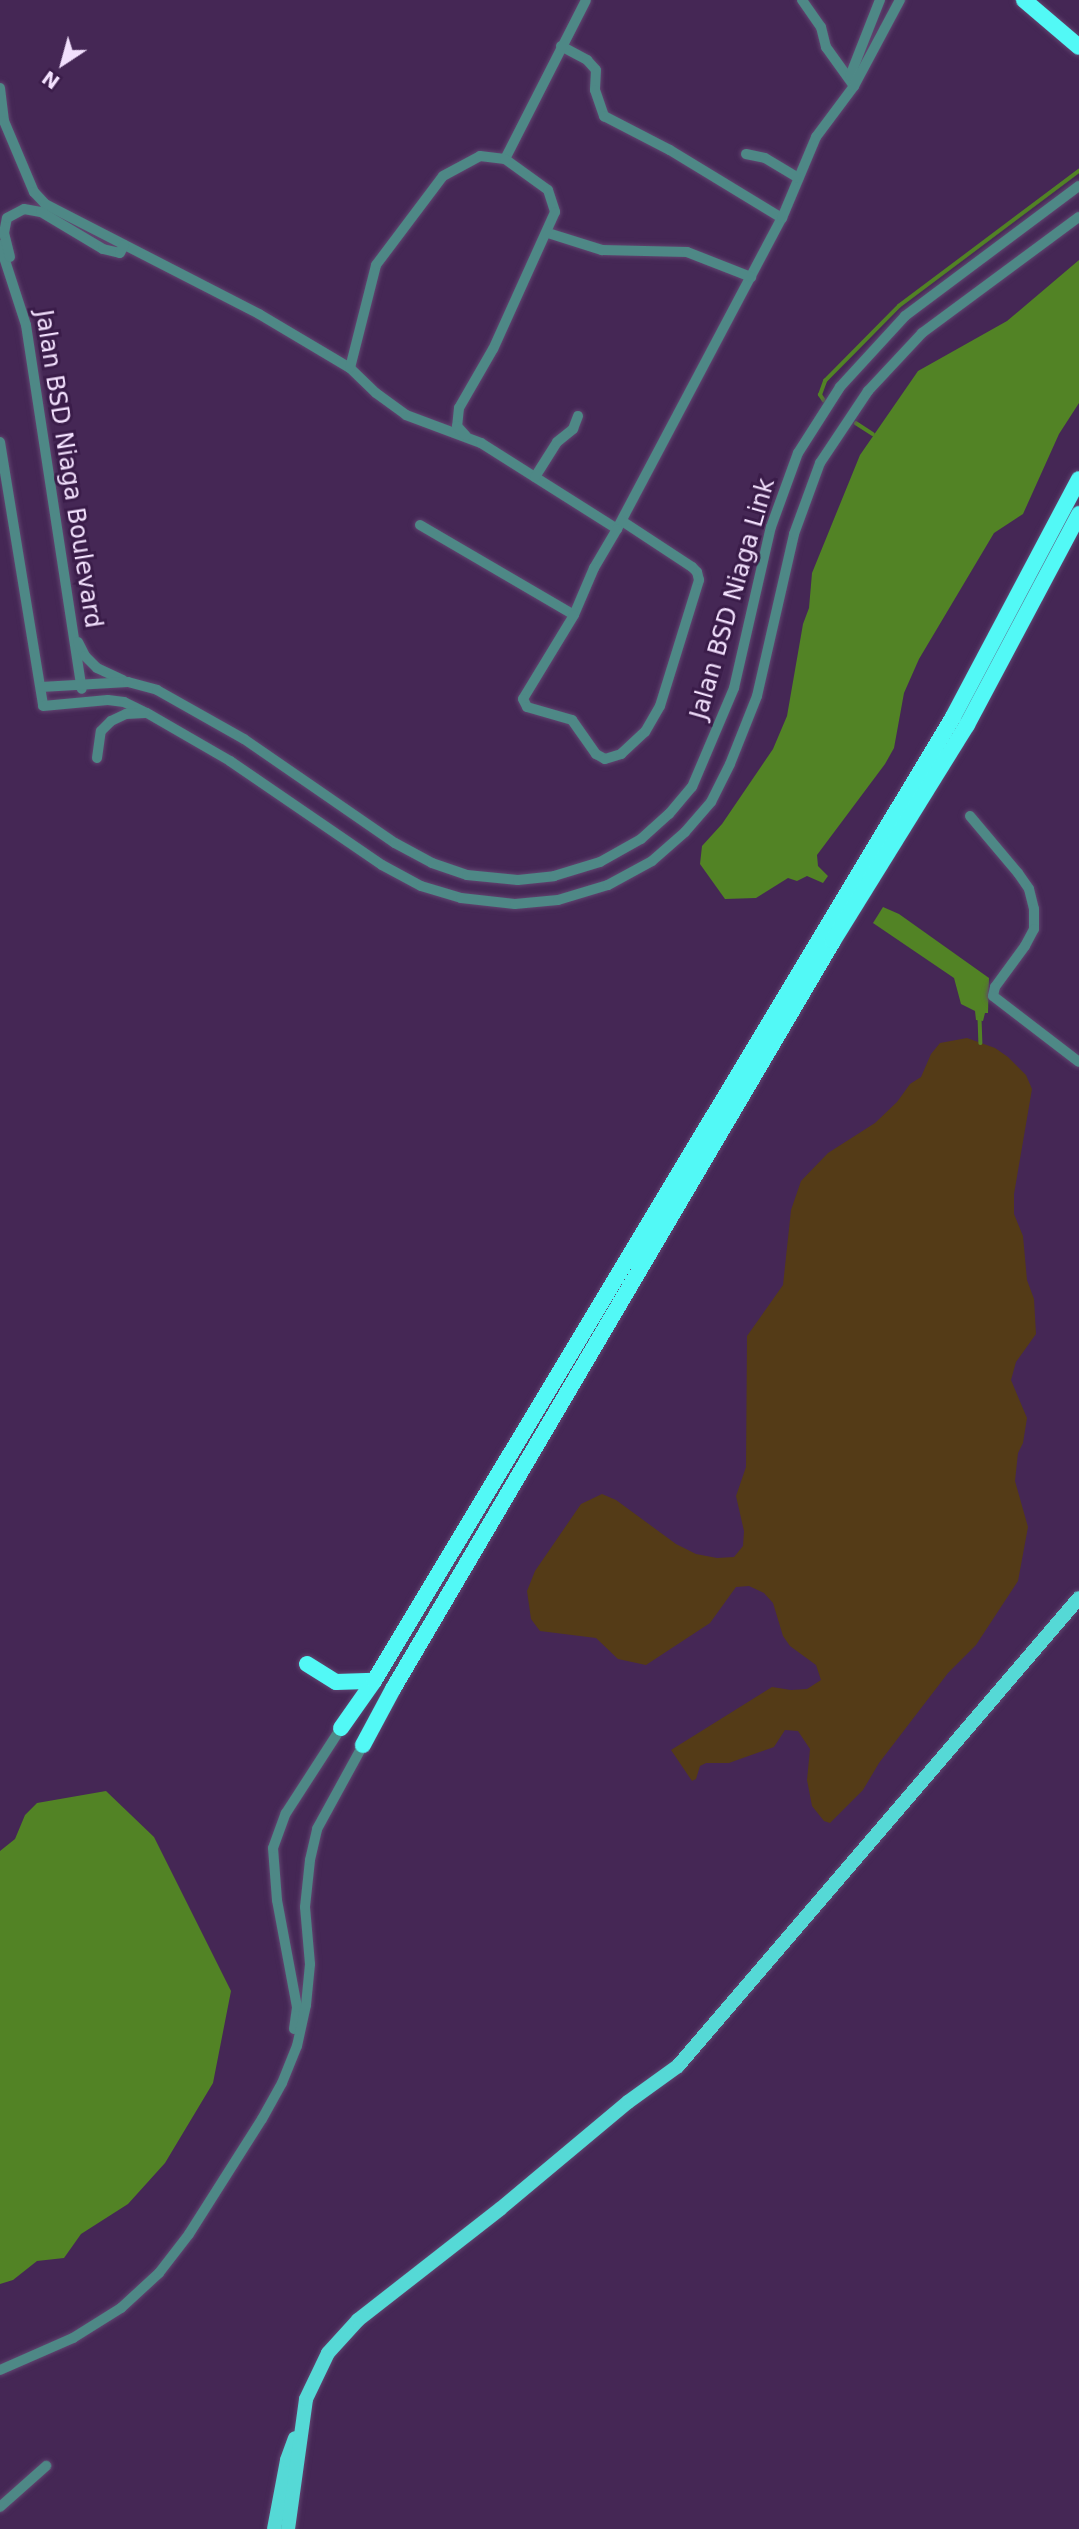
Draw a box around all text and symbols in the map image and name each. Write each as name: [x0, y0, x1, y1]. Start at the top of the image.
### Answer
north arrow: [28, 28, 98, 98]
text: N: [38, 66, 64, 94]
street label: Jalan BSD Niaga Boulevard: [29, 308, 107, 630]
street label: Jalan BSD Niaga Link: [685, 475, 781, 723]

